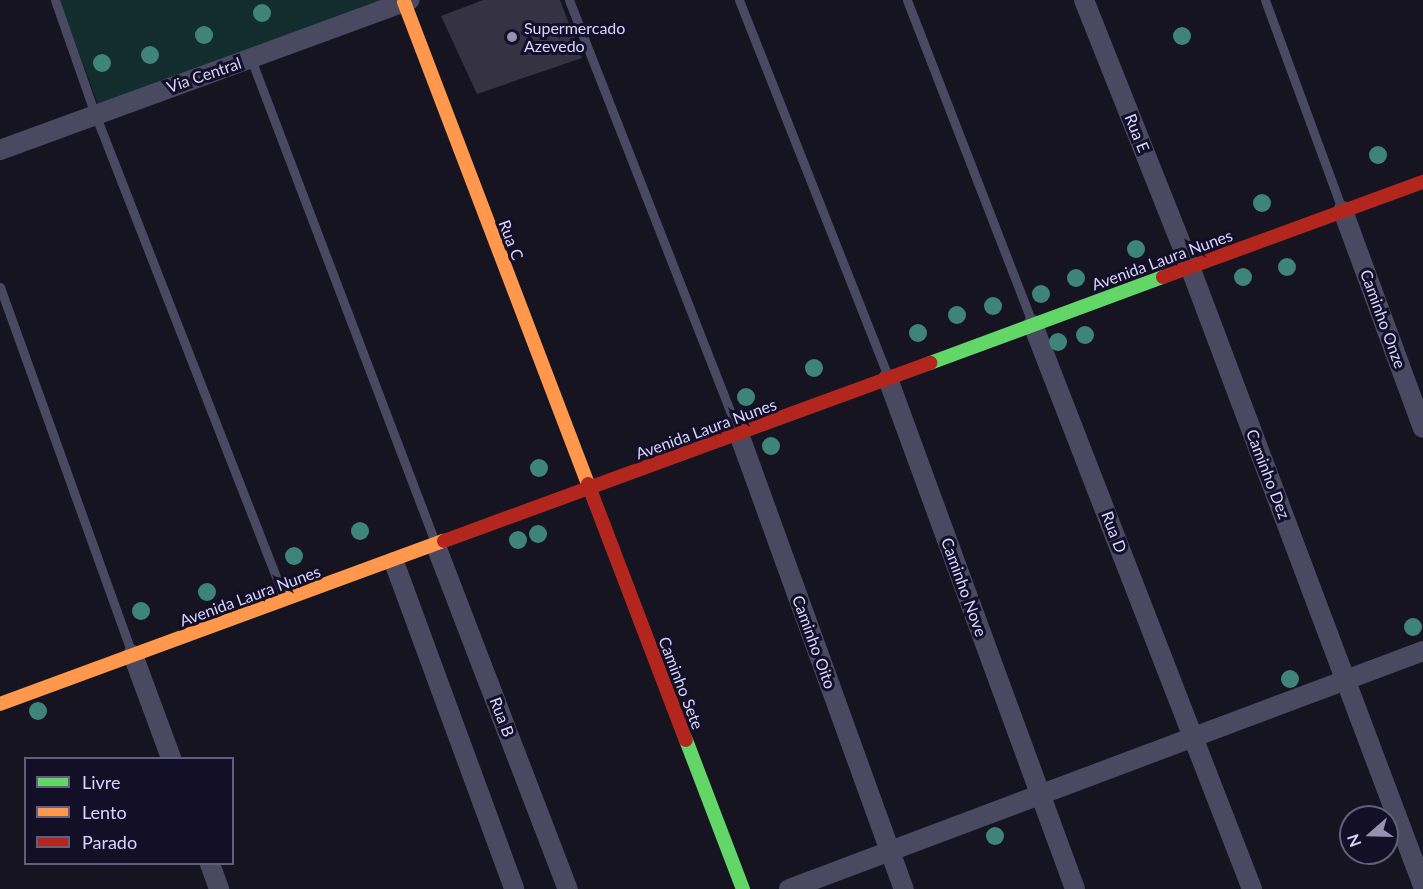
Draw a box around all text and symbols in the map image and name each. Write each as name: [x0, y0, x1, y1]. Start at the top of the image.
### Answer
place label: Supermercado Azevedo: [524, 18, 625, 56]
marker: Supermercado Azevedo: [505, 30, 519, 44]
street label: Via Central: [164, 53, 244, 97]
street label: Rua E: [1121, 111, 1153, 155]
street label: Rua C: [495, 217, 527, 263]
street label: Avenida Laura Nunes: [1089, 226, 1235, 294]
street label: Caminho Onze: [1356, 267, 1410, 371]
street label: Avenida Laura Nunes: [633, 395, 779, 463]
street label: Caminho Dez: [1242, 426, 1294, 522]
street label: Rua D: [1097, 509, 1131, 555]
street label: Caminho Nove: [937, 535, 991, 639]
street label: Avenida Laura Nunes: [177, 562, 323, 630]
street label: Caminho Oito: [788, 593, 840, 691]
street label: Caminho Sete: [655, 634, 707, 732]
street label: Rua B: [486, 694, 518, 740]
legend: [24, 757, 234, 865]
text: Livre: [82, 771, 121, 793]
text: Lento: [82, 801, 127, 823]
north arrow: [1339, 805, 1399, 865]
text: Parado: [82, 831, 137, 853]
text: N: [1342, 832, 1365, 850]

